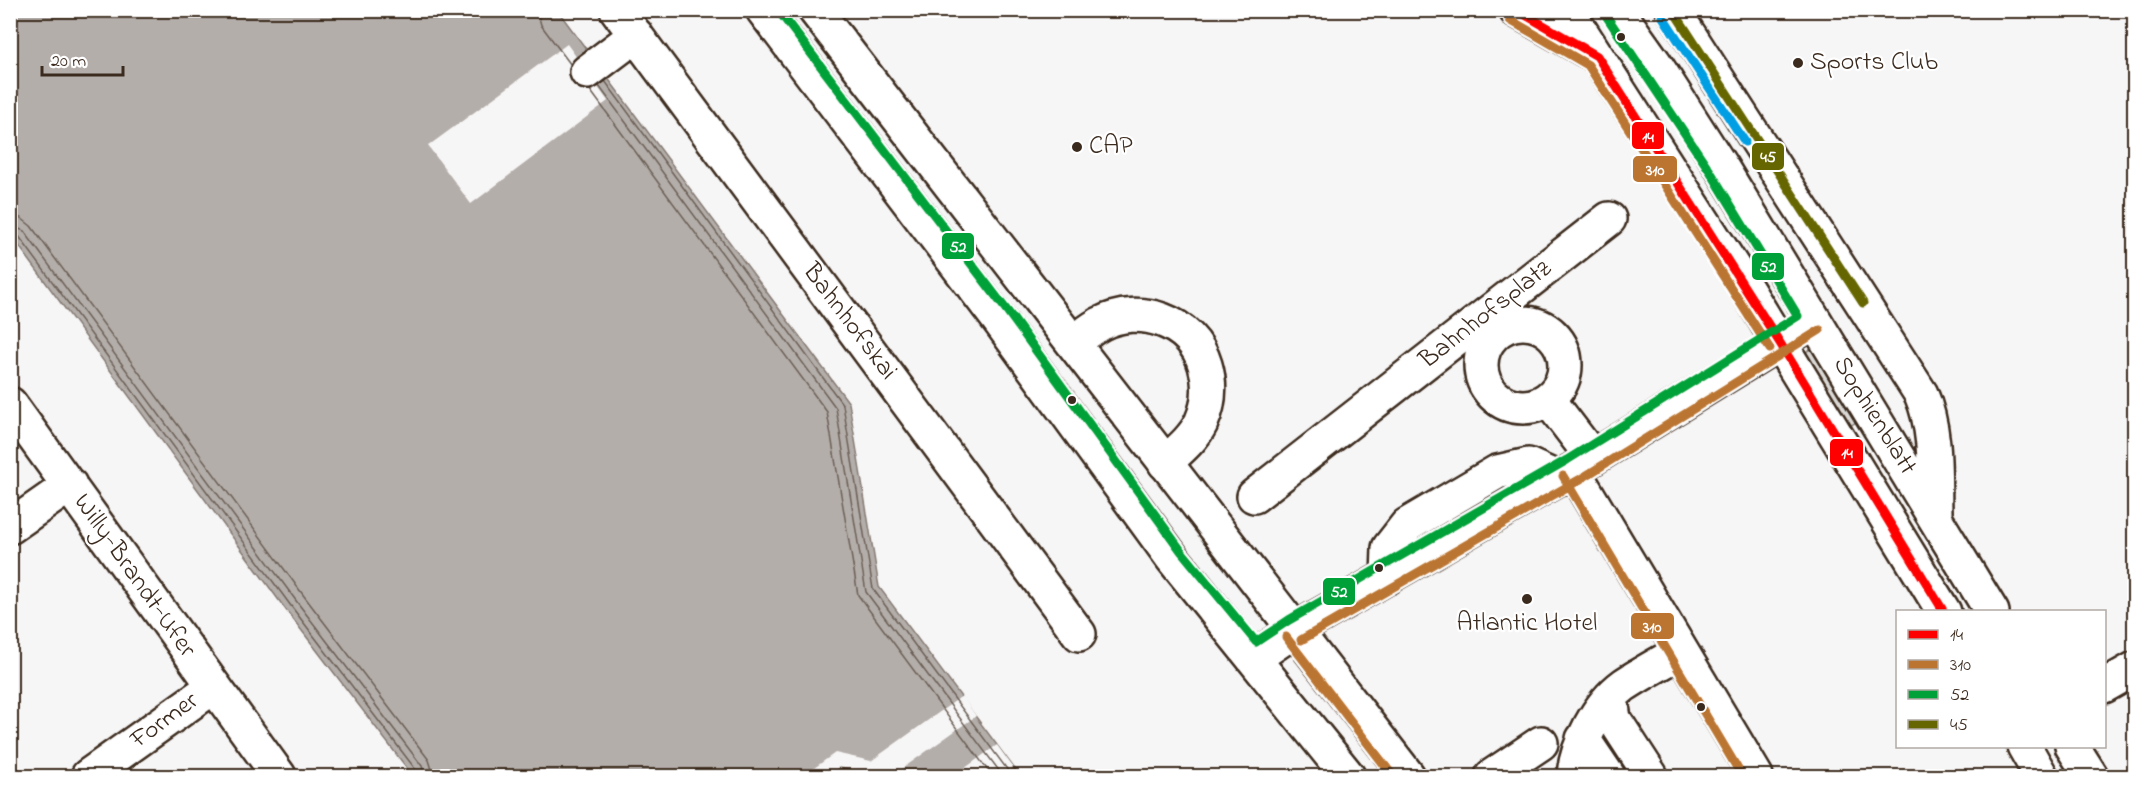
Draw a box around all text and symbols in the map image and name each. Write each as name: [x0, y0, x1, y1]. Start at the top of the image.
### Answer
unlabelled marker: [1615, 31, 1627, 43]
scale bar: [42, 39, 123, 77]
place label: Sports Club: [1810, 44, 1938, 82]
text: 20 m: [51, 49, 86, 75]
marker: Sports Club: [1791, 56, 1805, 70]
line badge: 14: [1631, 121, 1665, 150]
text: 14: [1642, 126, 1654, 150]
place label: CAP: [1089, 128, 1133, 166]
marker: CAP: [1070, 140, 1084, 154]
line badge: 45: [1751, 142, 1785, 171]
text: 45: [1759, 146, 1777, 170]
line badge: 310: [1632, 155, 1678, 183]
text: 310: [1645, 159, 1664, 183]
line badge: 52: [941, 232, 975, 260]
text: 52: [949, 236, 967, 260]
street label: Bahnhofsplatz: [1411, 251, 1561, 380]
line badge: 52: [1751, 252, 1785, 281]
street label: Bahnhofskai: [792, 255, 906, 389]
text: 52: [1759, 256, 1777, 280]
street label: Sophienblatt: [1822, 349, 1926, 483]
unlabelled marker: [1066, 394, 1078, 406]
line badge: 14: [1829, 438, 1864, 467]
text: 14: [1841, 442, 1853, 466]
street label: Willy-Brandt-Ufer: [63, 486, 205, 667]
unlabelled marker: [1373, 562, 1385, 574]
line badge: 52: [1322, 577, 1356, 606]
text: 52: [1330, 581, 1348, 605]
marker: Atlantic Hotel: [1520, 592, 1534, 606]
place label: Atlantic Hotel: [1457, 605, 1597, 643]
legend: [1896, 610, 2106, 748]
line badge: 310: [1630, 612, 1675, 640]
text: 310: [1642, 616, 1661, 640]
text: 14: [1950, 623, 1964, 649]
text: 310: [1950, 653, 1971, 679]
street label: Former: [122, 683, 208, 759]
text: 52: [1950, 683, 1969, 709]
unlabelled marker: [1695, 701, 1707, 713]
text: 45: [1950, 713, 1968, 739]

